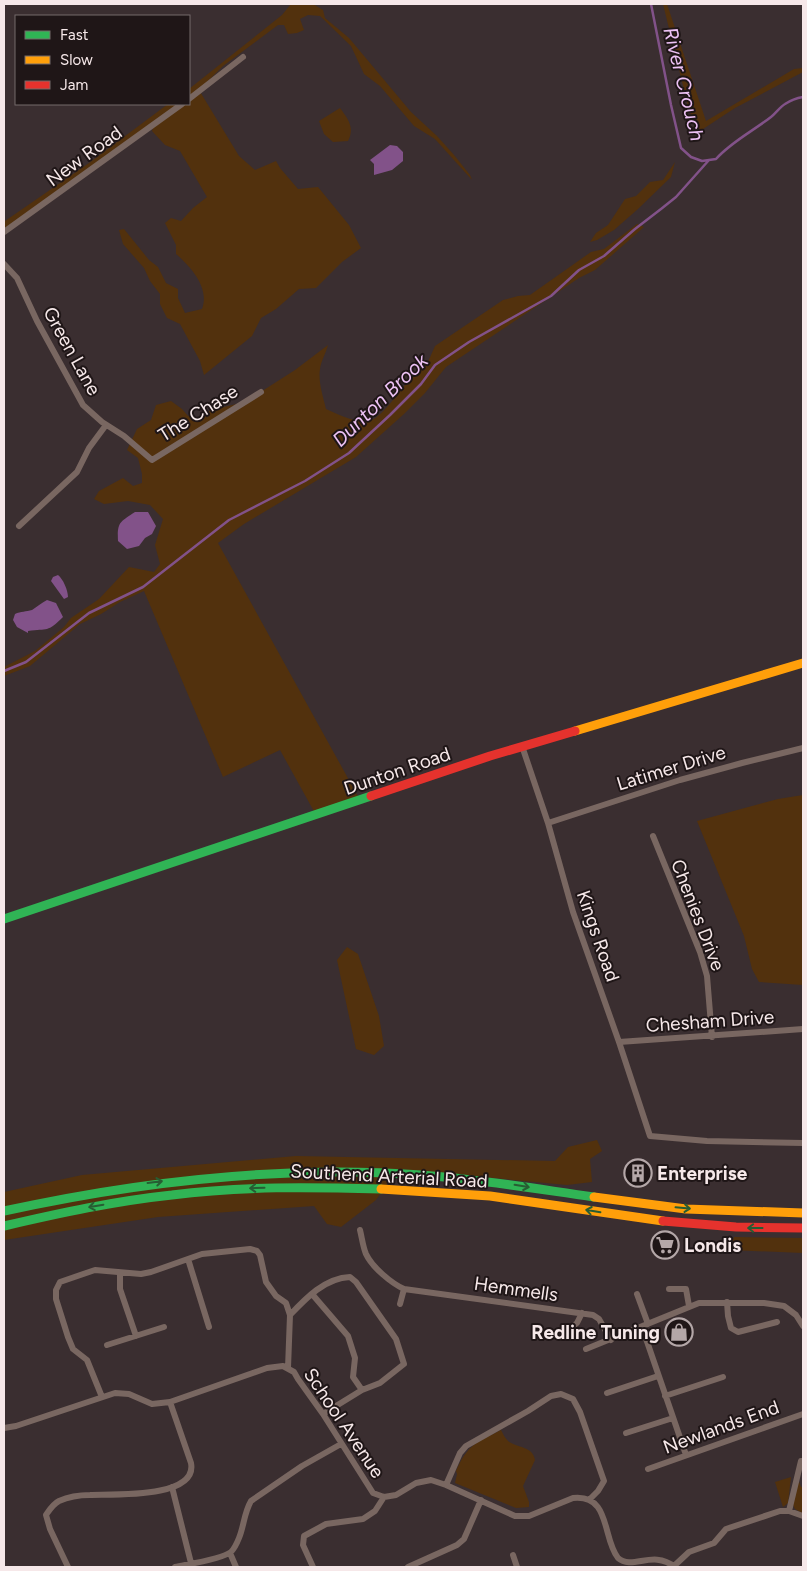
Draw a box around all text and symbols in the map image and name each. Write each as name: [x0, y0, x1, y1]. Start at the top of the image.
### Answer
legend: [15, 15, 190, 105]
water label: River Crouch: [658, 25, 710, 143]
text: Fast: [60, 26, 89, 44]
text: Slow: [60, 51, 93, 69]
text: Jam: [60, 76, 88, 94]
street label: New Road: [42, 121, 126, 191]
street label: Green Lane: [38, 303, 106, 399]
water label: Dunton Brook: [327, 348, 434, 452]
street label: The Chase: [154, 380, 242, 446]
street label: Latimer Drive: [614, 741, 728, 795]
street label: Dunton Road: [341, 742, 453, 800]
street label: Chenies Drive: [666, 856, 730, 974]
street label: Kings Road: [572, 887, 624, 985]
street label: Chesham Drive: [645, 1005, 775, 1037]
building icon: Enterprise: [623, 1158, 653, 1188]
street label: Southend Arterial Road: [290, 1159, 488, 1193]
place label: Enterprise: [657, 1162, 748, 1185]
one-way arrow: [147, 1177, 163, 1187]
one-way arrow: [514, 1182, 530, 1192]
one-way arrow: [249, 1183, 266, 1193]
one-way arrow: [88, 1202, 104, 1212]
one-way arrow: [675, 1204, 691, 1213]
one-way arrow: [585, 1206, 601, 1216]
one-way arrow: [747, 1223, 763, 1233]
supermarket icon: Londis: [650, 1230, 680, 1260]
place label: Londis: [684, 1234, 741, 1257]
street label: Hemmells: [473, 1272, 560, 1306]
shop icon: Redline Tuning: [664, 1317, 694, 1347]
place label: Redline Tuning: [531, 1321, 660, 1344]
street label: School Avenue: [299, 1364, 389, 1482]
street label: Newlands End: [660, 1395, 782, 1459]

